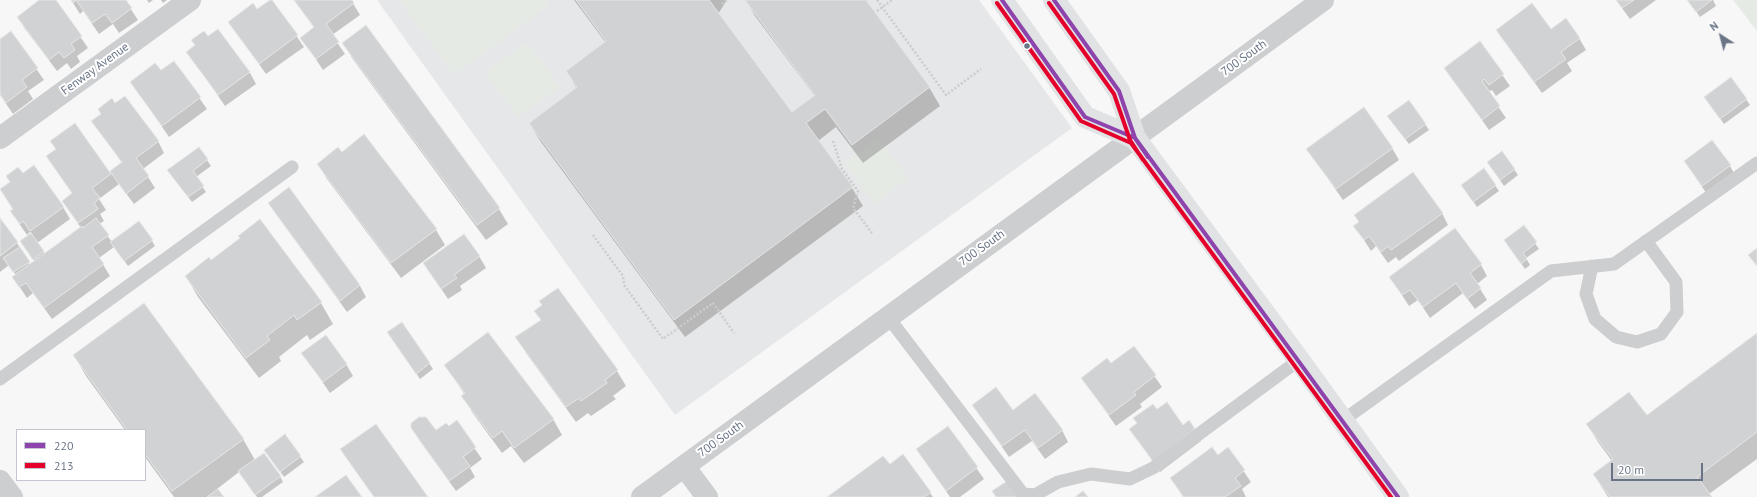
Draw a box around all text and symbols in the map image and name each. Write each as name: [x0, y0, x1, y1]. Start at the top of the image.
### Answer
north arrow: [1701, 16, 1741, 56]
text: N: [1707, 19, 1721, 34]
street label: 700 South: [1218, 37, 1270, 79]
street label: Fenway Avenue: [58, 40, 132, 98]
unlabelled marker: [1022, 41, 1032, 51]
street label: 700 South: [956, 227, 1008, 269]
street label: 700 South: [695, 418, 747, 460]
legend: [16, 429, 146, 481]
text: 220: [54, 438, 74, 453]
scale bar: [1613, 455, 1705, 481]
text: 213: [54, 458, 74, 473]
text: 20 m: [1618, 462, 1644, 477]

